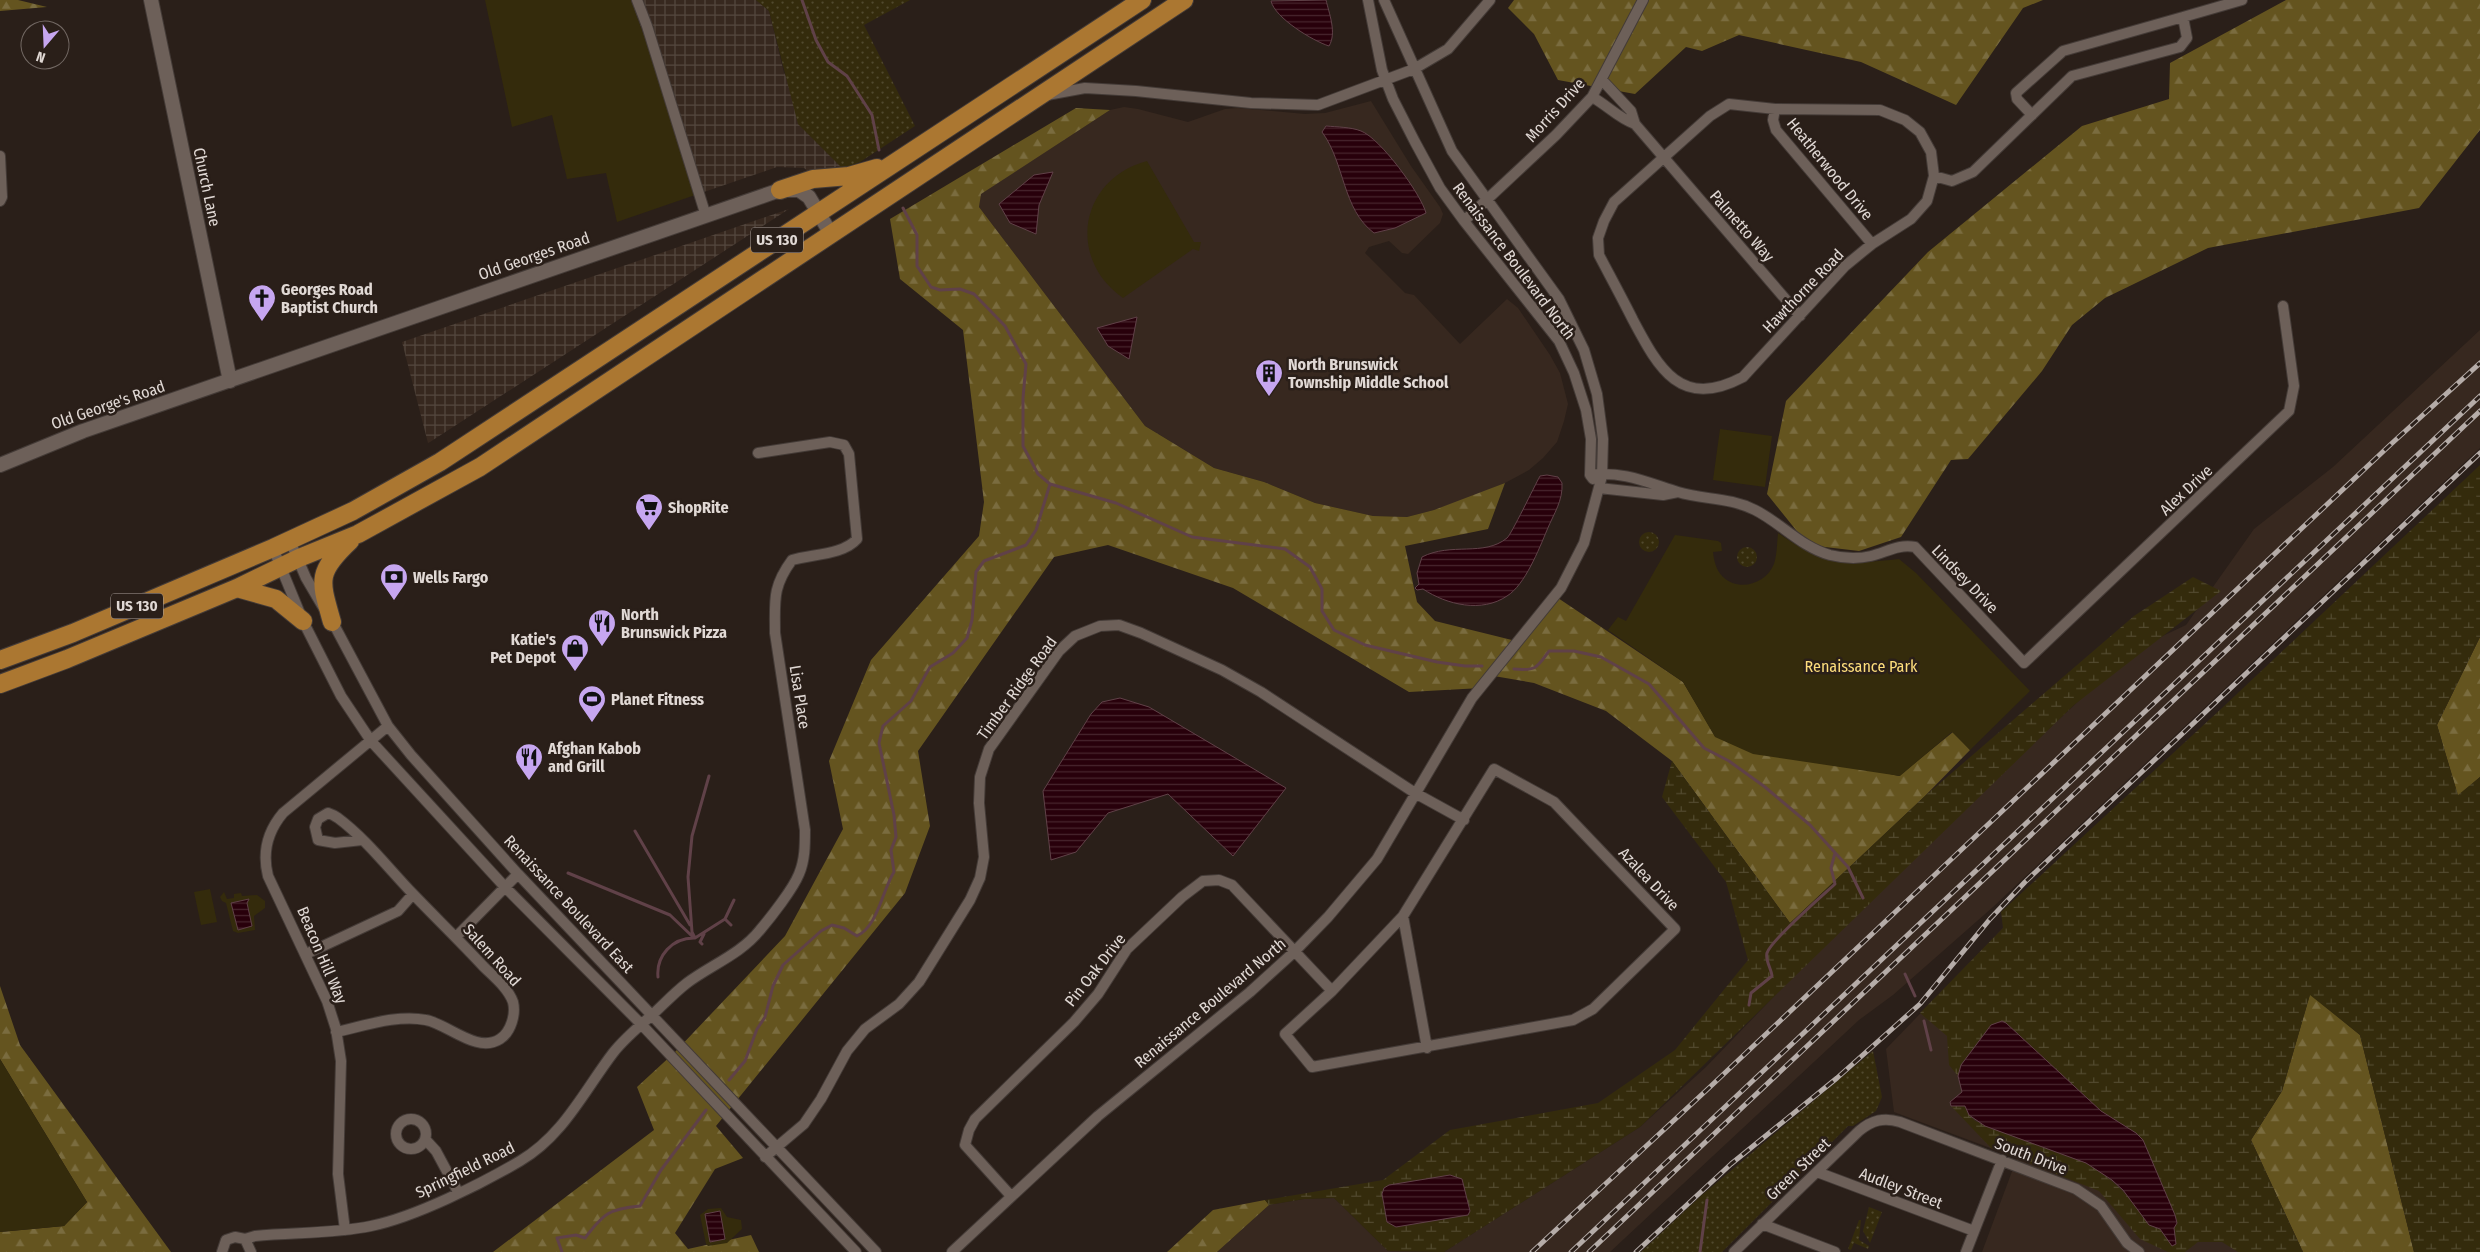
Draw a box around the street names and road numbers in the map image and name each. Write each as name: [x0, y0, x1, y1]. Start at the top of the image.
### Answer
street label: Morris Drive: [1521, 74, 1589, 146]
street label: Heatherwood Drive: [1783, 114, 1877, 224]
street label: Church Lane: [189, 146, 225, 228]
street label: Renaissance Boulevard North: [1449, 179, 1579, 343]
street label: Palmetto Way: [1706, 186, 1779, 266]
street label: Old Georges Road: [476, 228, 592, 284]
road number: US 130: [751, 228, 803, 252]
street label: Hawthorne Road: [1758, 245, 1848, 337]
street label: Old George's Road: [49, 377, 167, 433]
street label: Alex Drive: [2156, 461, 2216, 519]
street label: Lindsey Drive: [1928, 541, 2002, 617]
road number: US 130: [111, 594, 163, 618]
street label: Timber Ridge Road: [973, 633, 1061, 743]
street label: Lisa Place: [786, 664, 814, 730]
street label: Renaissance Boulevard East: [500, 831, 638, 977]
street label: Azalea Drive: [1615, 843, 1683, 915]
street label: Beacon Hill Way: [293, 904, 351, 1007]
street label: Salem Road: [459, 920, 525, 990]
street label: Pin Oak Drive: [1061, 930, 1129, 1010]
street label: Renaissance Boulevard North: [1130, 934, 1290, 1072]
street label: Green Street: [1762, 1133, 1835, 1204]
street label: South Drive: [1992, 1134, 2070, 1179]
street label: Springfield Road: [412, 1138, 518, 1202]
street label: Audley Street: [1857, 1163, 1946, 1213]

